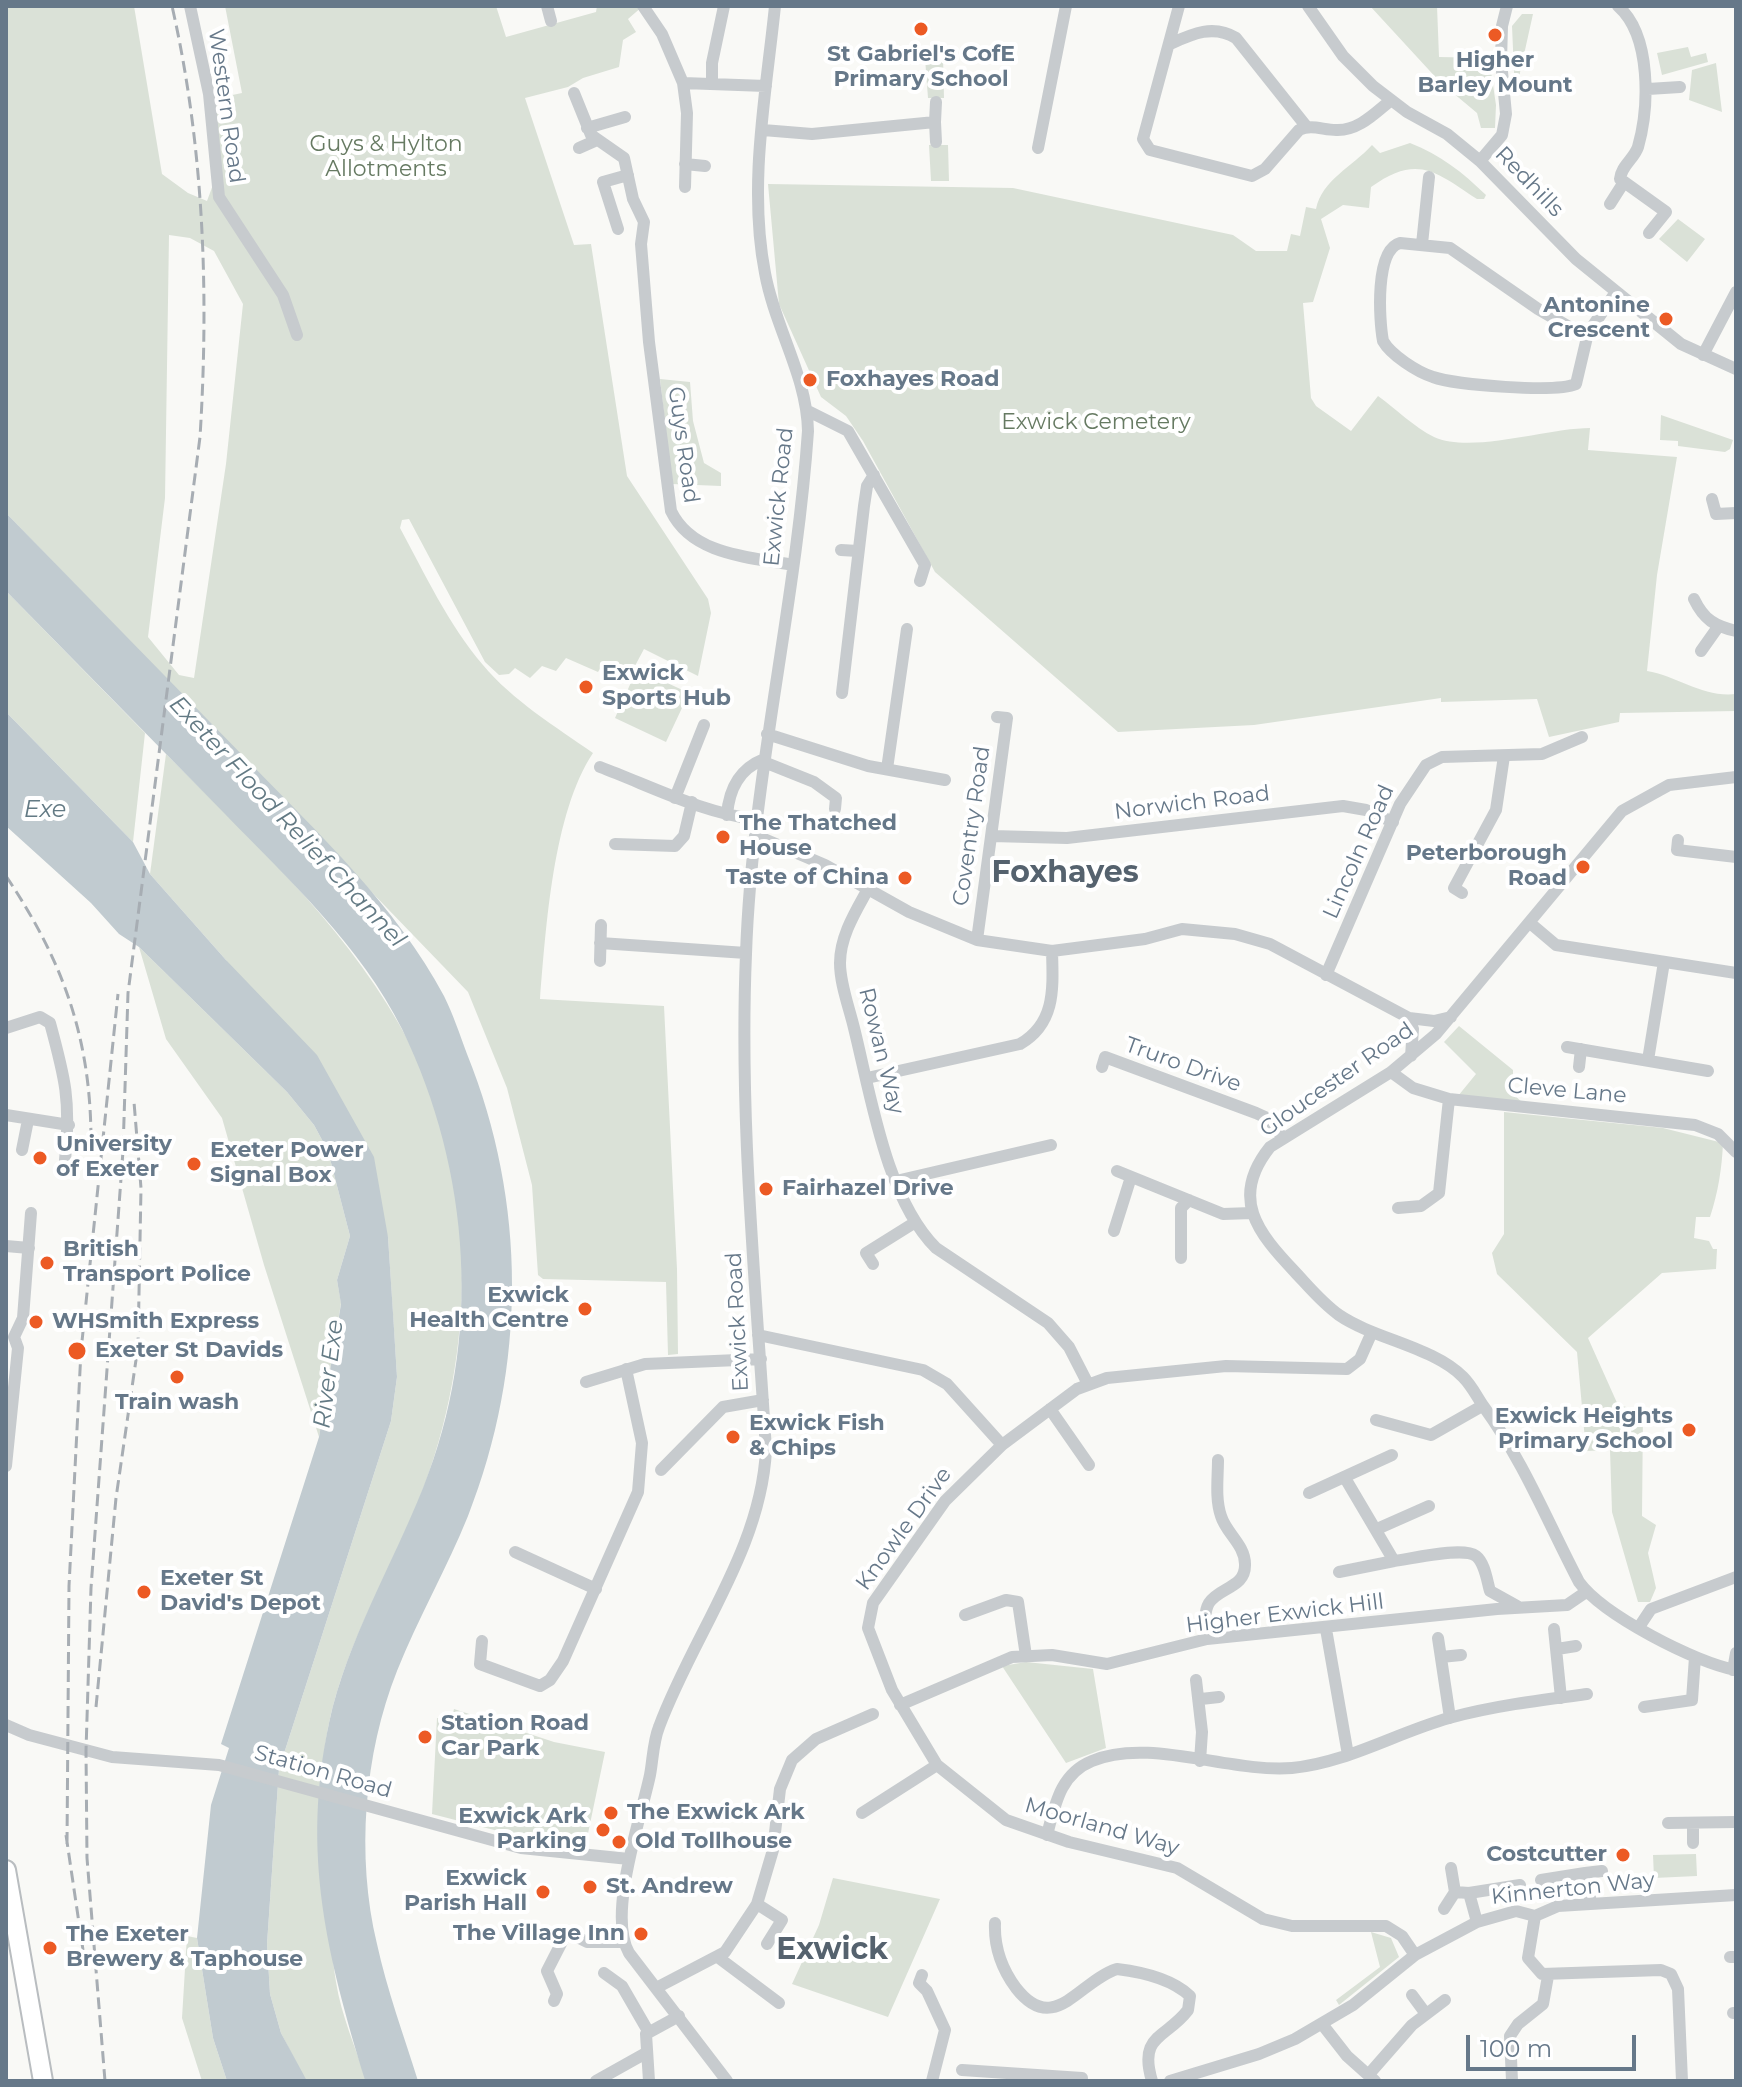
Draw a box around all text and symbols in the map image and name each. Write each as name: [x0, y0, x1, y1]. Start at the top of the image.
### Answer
marker: St Gabriel's CofE Primary School: [912, 20, 930, 38]
marker: Higher Barley Mount: [1486, 26, 1504, 44]
street label: Western Road: [202, 27, 250, 185]
place label: St Gabriel's CofE Primary School: [827, 42, 1015, 94]
place label: Higher Barley Mount: [1418, 48, 1572, 100]
park label: Guys & Hylton Allotments: [309, 132, 463, 184]
street label: Redhills: [1489, 141, 1569, 223]
place label: Antonine Crescent: [1543, 293, 1650, 344]
marker: Antonine Crescent: [1657, 310, 1675, 328]
place label: Foxhayes Road: [826, 367, 999, 393]
marker: Foxhayes Road: [801, 371, 819, 389]
street label: Guys Road: [662, 385, 704, 505]
park label: Exwick Cemetery: [1001, 410, 1191, 436]
street label: Exwick Road: [759, 426, 799, 568]
place label: Exwick Sports Hub: [602, 661, 731, 712]
marker: Exwick Sports Hub: [577, 678, 595, 696]
water label: Exeter Flood Relief Channel: [163, 690, 411, 954]
street label: Coventry Road: [948, 744, 996, 908]
street label: Norwich Road: [1113, 780, 1271, 826]
street label: Lincoln Road: [1318, 781, 1400, 923]
water label: Exe: [24, 796, 66, 824]
place label: The Thatched House: [739, 811, 897, 862]
marker: The Thatched House: [714, 828, 732, 846]
place label: Peterborough Road: [1406, 841, 1567, 892]
district label: Foxhayes: [991, 855, 1139, 891]
marker: Peterborough Road: [1574, 858, 1592, 876]
place label: Taste of China: [726, 865, 889, 891]
marker: Taste of China: [896, 869, 914, 887]
street label: Rowan Way: [853, 985, 909, 1117]
street label: Gloucester Road: [1255, 1017, 1419, 1143]
street label: Truro Drive: [1121, 1032, 1245, 1098]
street label: Cleve Lane: [1506, 1073, 1628, 1109]
place label: University of Exeter: [56, 1132, 172, 1184]
place label: Exeter Power Signal Box: [210, 1138, 364, 1190]
marker: University of Exeter: [31, 1149, 49, 1167]
marker: Exeter Power Signal Box: [185, 1155, 203, 1173]
place label: Fairhazel Drive: [782, 1176, 954, 1202]
marker: Fairhazel Drive: [757, 1180, 775, 1198]
place label: British Transport Police: [63, 1237, 251, 1288]
street label: Exwick Road: [721, 1252, 755, 1392]
marker: British Transport Police: [38, 1254, 56, 1272]
place label: Exwick Health Centre: [409, 1283, 569, 1334]
marker: Exwick Health Centre: [576, 1300, 594, 1318]
place label: WHSmith Express: [52, 1309, 259, 1335]
marker: WHSmith Express: [27, 1313, 45, 1331]
water label: River Exe: [308, 1318, 350, 1430]
place label: Exeter St Davids: [95, 1338, 283, 1364]
marker: Exeter St Davids: [66, 1340, 88, 1362]
marker: Train wash: [168, 1368, 186, 1386]
place label: Train wash: [115, 1390, 239, 1416]
place label: Exwick Heights Primary School: [1495, 1404, 1673, 1456]
place label: Exwick Fish & Chips: [749, 1411, 885, 1462]
marker: Exwick Heights Primary School: [1680, 1421, 1698, 1439]
marker: Exwick Fish & Chips: [724, 1428, 742, 1446]
street label: Knowle Drive: [851, 1462, 957, 1596]
place label: Exeter St David's Depot: [160, 1566, 321, 1618]
marker: Exeter St David's Depot: [135, 1583, 153, 1601]
street label: Higher Exwick Hill: [1184, 1589, 1386, 1639]
place label: Station Road Car Park: [441, 1711, 589, 1762]
marker: Station Road Car Park: [416, 1728, 434, 1746]
street label: Station Road: [251, 1740, 395, 1804]
street label: Moorland Way: [1022, 1792, 1182, 1862]
place label: The Exwick Ark: [627, 1800, 805, 1826]
place label: Exwick Ark Parking: [458, 1804, 587, 1856]
marker: The Exwick Ark: [602, 1804, 620, 1822]
marker: Exwick Ark Parking: [594, 1821, 612, 1839]
place label: Old Tollhouse: [635, 1829, 792, 1855]
marker: Old Tollhouse: [610, 1833, 628, 1851]
place label: Costcutter: [1486, 1842, 1607, 1868]
marker: Costcutter: [1614, 1846, 1632, 1864]
place label: Exwick Parish Hall: [404, 1866, 527, 1918]
street label: Kinnerton Way: [1490, 1867, 1656, 1911]
place label: St. Andrew: [606, 1874, 733, 1900]
marker: St. Andrew: [581, 1878, 599, 1896]
marker: Exwick Parish Hall: [534, 1883, 552, 1901]
place label: The Village Inn: [453, 1921, 625, 1947]
place label: The Exeter Brewery & Taphouse: [66, 1922, 303, 1974]
marker: The Village Inn: [632, 1925, 650, 1943]
district label: Exwick: [776, 1932, 888, 1968]
marker: The Exeter Brewery & Taphouse: [41, 1939, 59, 1957]
scale bar: [1470, 2019, 1640, 2069]
text: 100 m: [1480, 2034, 1552, 2063]

